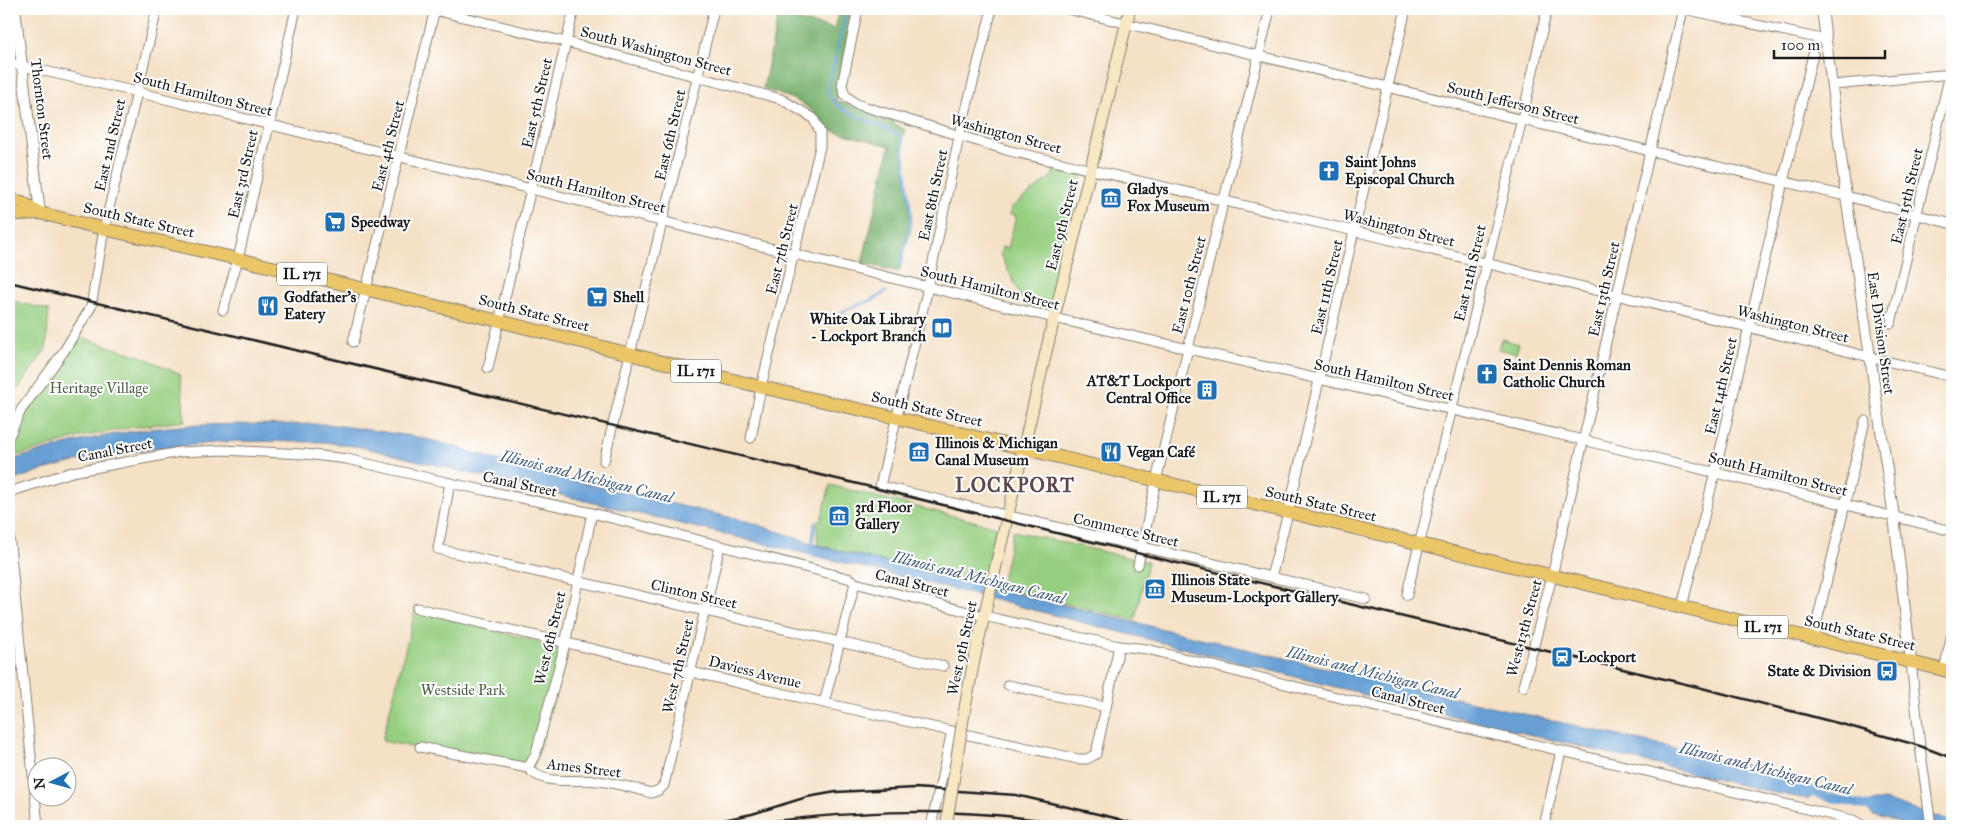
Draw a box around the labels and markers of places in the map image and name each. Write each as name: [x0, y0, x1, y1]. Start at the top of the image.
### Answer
place label: Saint Johns Episcopal Church: [1345, 153, 1455, 189]
church icon: Saint Johns Episcopal Church: [1317, 159, 1341, 183]
place label: Gladys Fox Museum: [1127, 180, 1210, 215]
museum icon: Gladys Fox Museum: [1099, 186, 1123, 210]
supermarket icon: Speedway: [323, 210, 347, 234]
place label: Speedway: [351, 213, 411, 232]
supermarket icon: Shell: [585, 285, 609, 309]
place label: Godfather's Eatery: [284, 288, 357, 324]
place label: Shell: [613, 288, 645, 306]
restaurant icon: Godfather's Eatery: [256, 294, 280, 318]
place label: White Oak Library - Lockport Branch: [810, 310, 927, 346]
library icon: White Oak Library - Lockport Branch: [930, 316, 954, 340]
place label: Saint Dennis Roman Catholic Church: [1503, 356, 1632, 391]
church icon: Saint Dennis Roman Catholic Church: [1475, 362, 1499, 386]
place label: AT&T Lockport Central Office: [1086, 372, 1192, 407]
building icon: AT&T Lockport Central Office: [1195, 378, 1219, 402]
place label: Illinois & Michigan Canal Museum: [935, 434, 1059, 469]
museum icon: Illinois & Michigan Canal Museum: [907, 440, 931, 464]
restaurant icon: Vegan Café: [1099, 440, 1123, 464]
place label: Vegan Café: [1126, 443, 1196, 462]
place label: 3rd Floor Gallery: [855, 498, 912, 534]
museum icon: 3rd Floor Gallery: [827, 504, 851, 528]
place label: Illinois State Museum-Lockport Gallery: [1171, 571, 1339, 607]
museum icon: Illinois State Museum-Lockport Gallery: [1143, 577, 1167, 601]
station icon: Lockport: [1550, 645, 1574, 669]
place label: Lockport: [1578, 648, 1637, 667]
bus stop icon: State & Division: [1875, 659, 1899, 683]
place label: State & Division: [1768, 662, 1872, 680]

